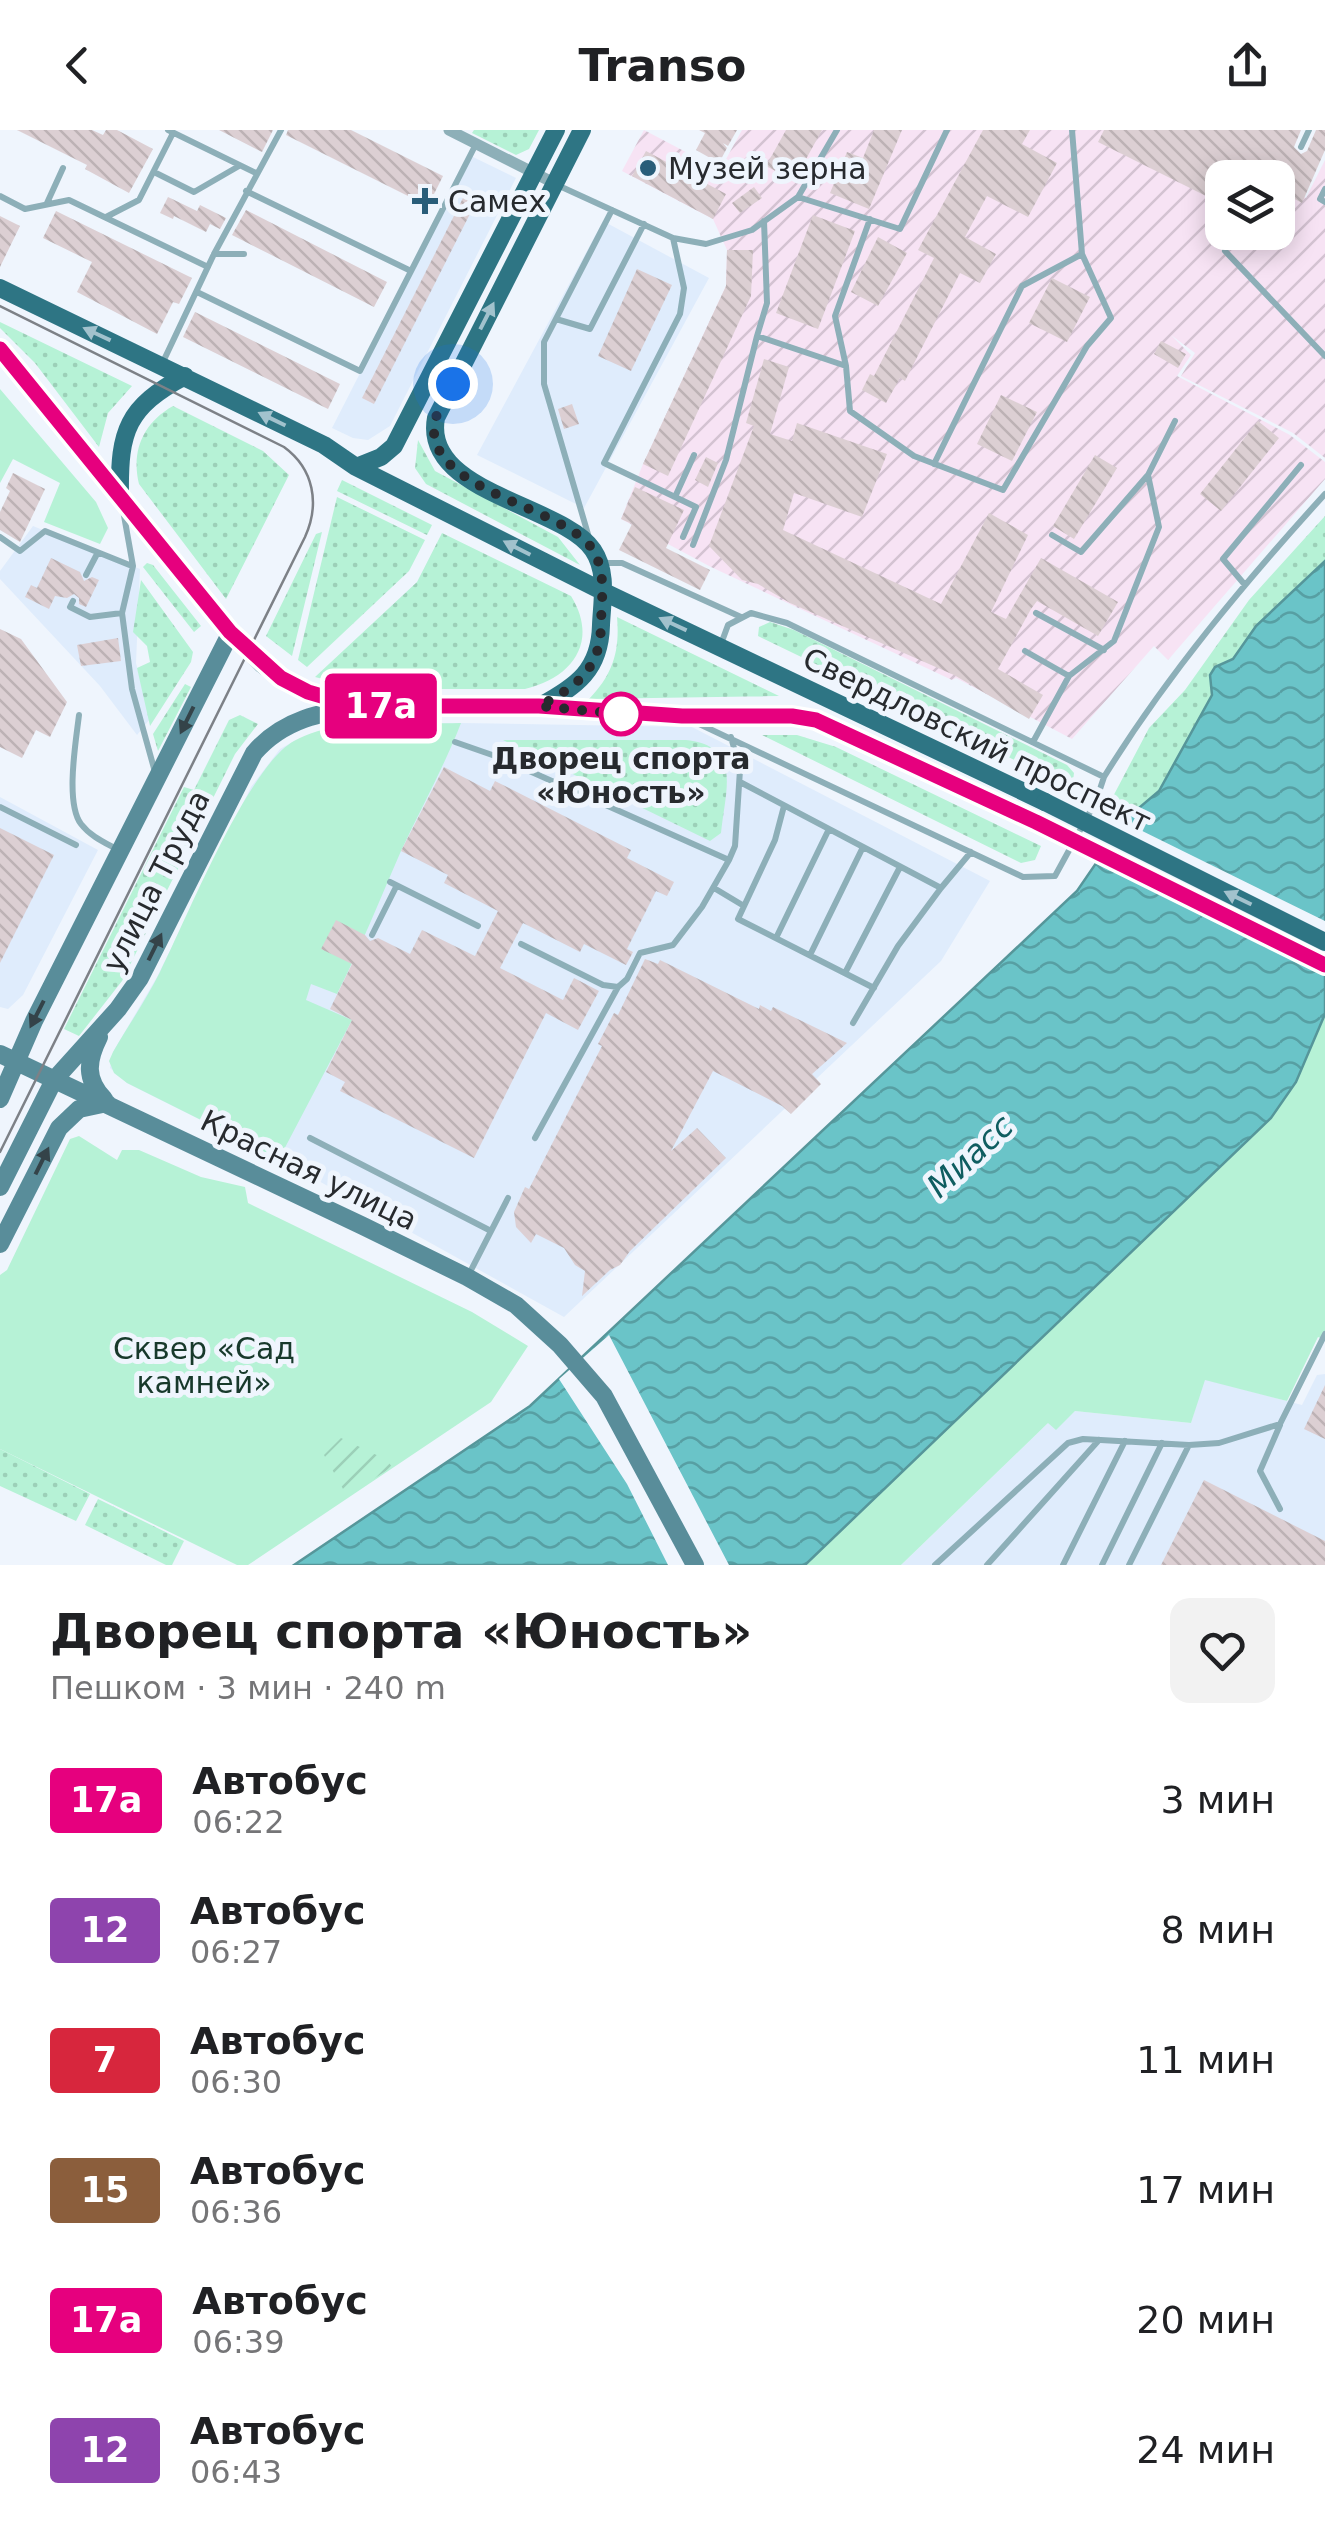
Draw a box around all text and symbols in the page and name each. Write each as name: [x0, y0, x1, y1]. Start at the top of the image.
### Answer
icon: back: [50, 38, 105, 93]
icon: share: [1220, 38, 1275, 93]
text: Transo: [578, 39, 747, 92]
place label: Музей зерна: [668, 151, 867, 186]
marker: Музей зерна: [637, 157, 659, 179]
map controls: [1205, 160, 1295, 250]
button: layers: [1205, 160, 1295, 250]
place label: Самех: [448, 184, 546, 219]
marker: Самех: [412, 188, 438, 214]
one-way arrow: [478, 302, 495, 331]
one-way arrow: [82, 326, 111, 343]
your location: [428, 359, 478, 409]
one-way arrow: [257, 411, 286, 428]
one-way arrow: [502, 540, 531, 557]
one-way arrow: [658, 615, 687, 632]
street label: Свердловский проспект: [797, 640, 1157, 840]
line badge: 17a: [324, 674, 438, 738]
text: 17a: [345, 686, 417, 726]
marker: Дворец спорта «Юность»: [600, 693, 642, 735]
one-way arrow: [179, 705, 196, 734]
place label: Дворец спорта «Юность»: [491, 741, 751, 810]
street label: улица Труда: [95, 784, 217, 978]
one-way arrow: [1223, 890, 1252, 907]
one-way arrow: [146, 933, 163, 962]
one-way arrow: [29, 999, 46, 1028]
street label: Красная улица: [195, 1103, 423, 1237]
water label: Миасс: [919, 1107, 1021, 1205]
one-way arrow: [34, 1146, 51, 1175]
park label: Сквер «Сад камней»: [113, 1331, 295, 1400]
button: heart: [1170, 1598, 1275, 1703]
text: Дворец спорта «Юность»: [50, 1603, 752, 1659]
text: Пешком · 3 мин · 240 m: [50, 1669, 446, 1707]
text: Автобус: [192, 1759, 368, 1803]
text: 3 мин: [1161, 1778, 1275, 1822]
text: 17a: [70, 1780, 142, 1820]
text: 06:22: [192, 1803, 285, 1841]
text: Автобус: [190, 1889, 365, 1933]
text: 8 мин: [1161, 1908, 1275, 1952]
text: 12: [81, 1910, 129, 1950]
text: 06:27: [190, 1933, 282, 1971]
text: Автобус: [190, 2019, 365, 2063]
text: 11 мин: [1136, 2038, 1275, 2082]
text: 7: [93, 2040, 117, 2080]
text: 06:30: [190, 2063, 282, 2101]
text: Автобус: [190, 2149, 365, 2193]
text: 17 мин: [1136, 2168, 1275, 2212]
text: 15: [81, 2170, 129, 2210]
text: 06:36: [190, 2193, 282, 2231]
text: Автобус: [192, 2279, 368, 2323]
text: 20 мин: [1136, 2298, 1275, 2342]
text: 17a: [70, 2300, 142, 2340]
text: 06:39: [192, 2323, 285, 2361]
text: Автобус: [190, 2409, 365, 2453]
text: 24 мин: [1136, 2428, 1275, 2472]
text: 12: [81, 2430, 129, 2470]
text: 06:43: [190, 2453, 282, 2491]

